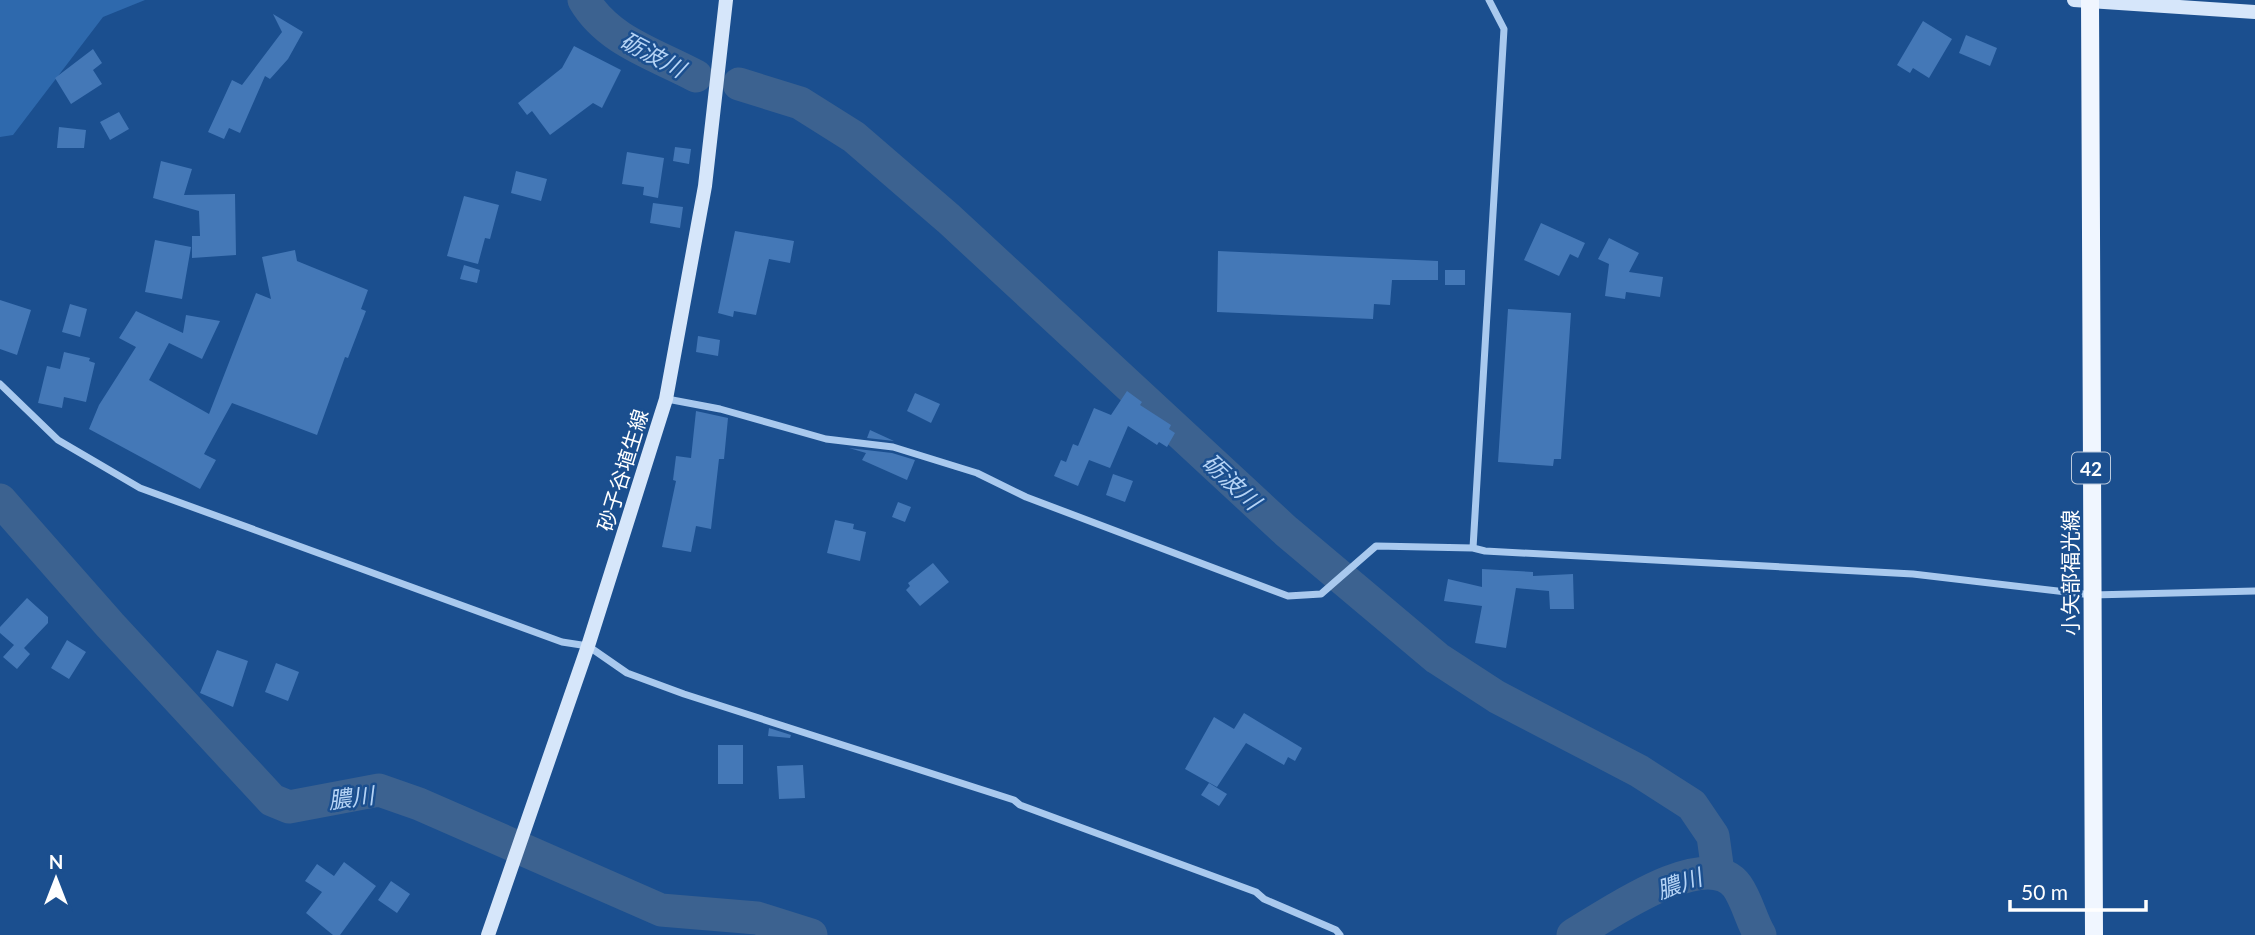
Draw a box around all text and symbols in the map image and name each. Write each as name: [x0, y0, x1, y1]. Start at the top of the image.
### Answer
water label: 砺波川: [616, 25, 693, 84]
street label: 砂子谷埴生線: [592, 406, 652, 534]
water label: 砺波川: [1197, 447, 1269, 517]
road number: 42: [2072, 453, 2110, 484]
street label: 小矢部福光線: [2057, 510, 2082, 636]
water label: 膿川: [326, 780, 379, 814]
north arrow: [21, 844, 91, 914]
text: N: [49, 850, 63, 873]
water label: 膿川: [1653, 861, 1708, 904]
scale bar: [2010, 869, 2146, 913]
text: 50 m: [2021, 879, 2068, 904]

